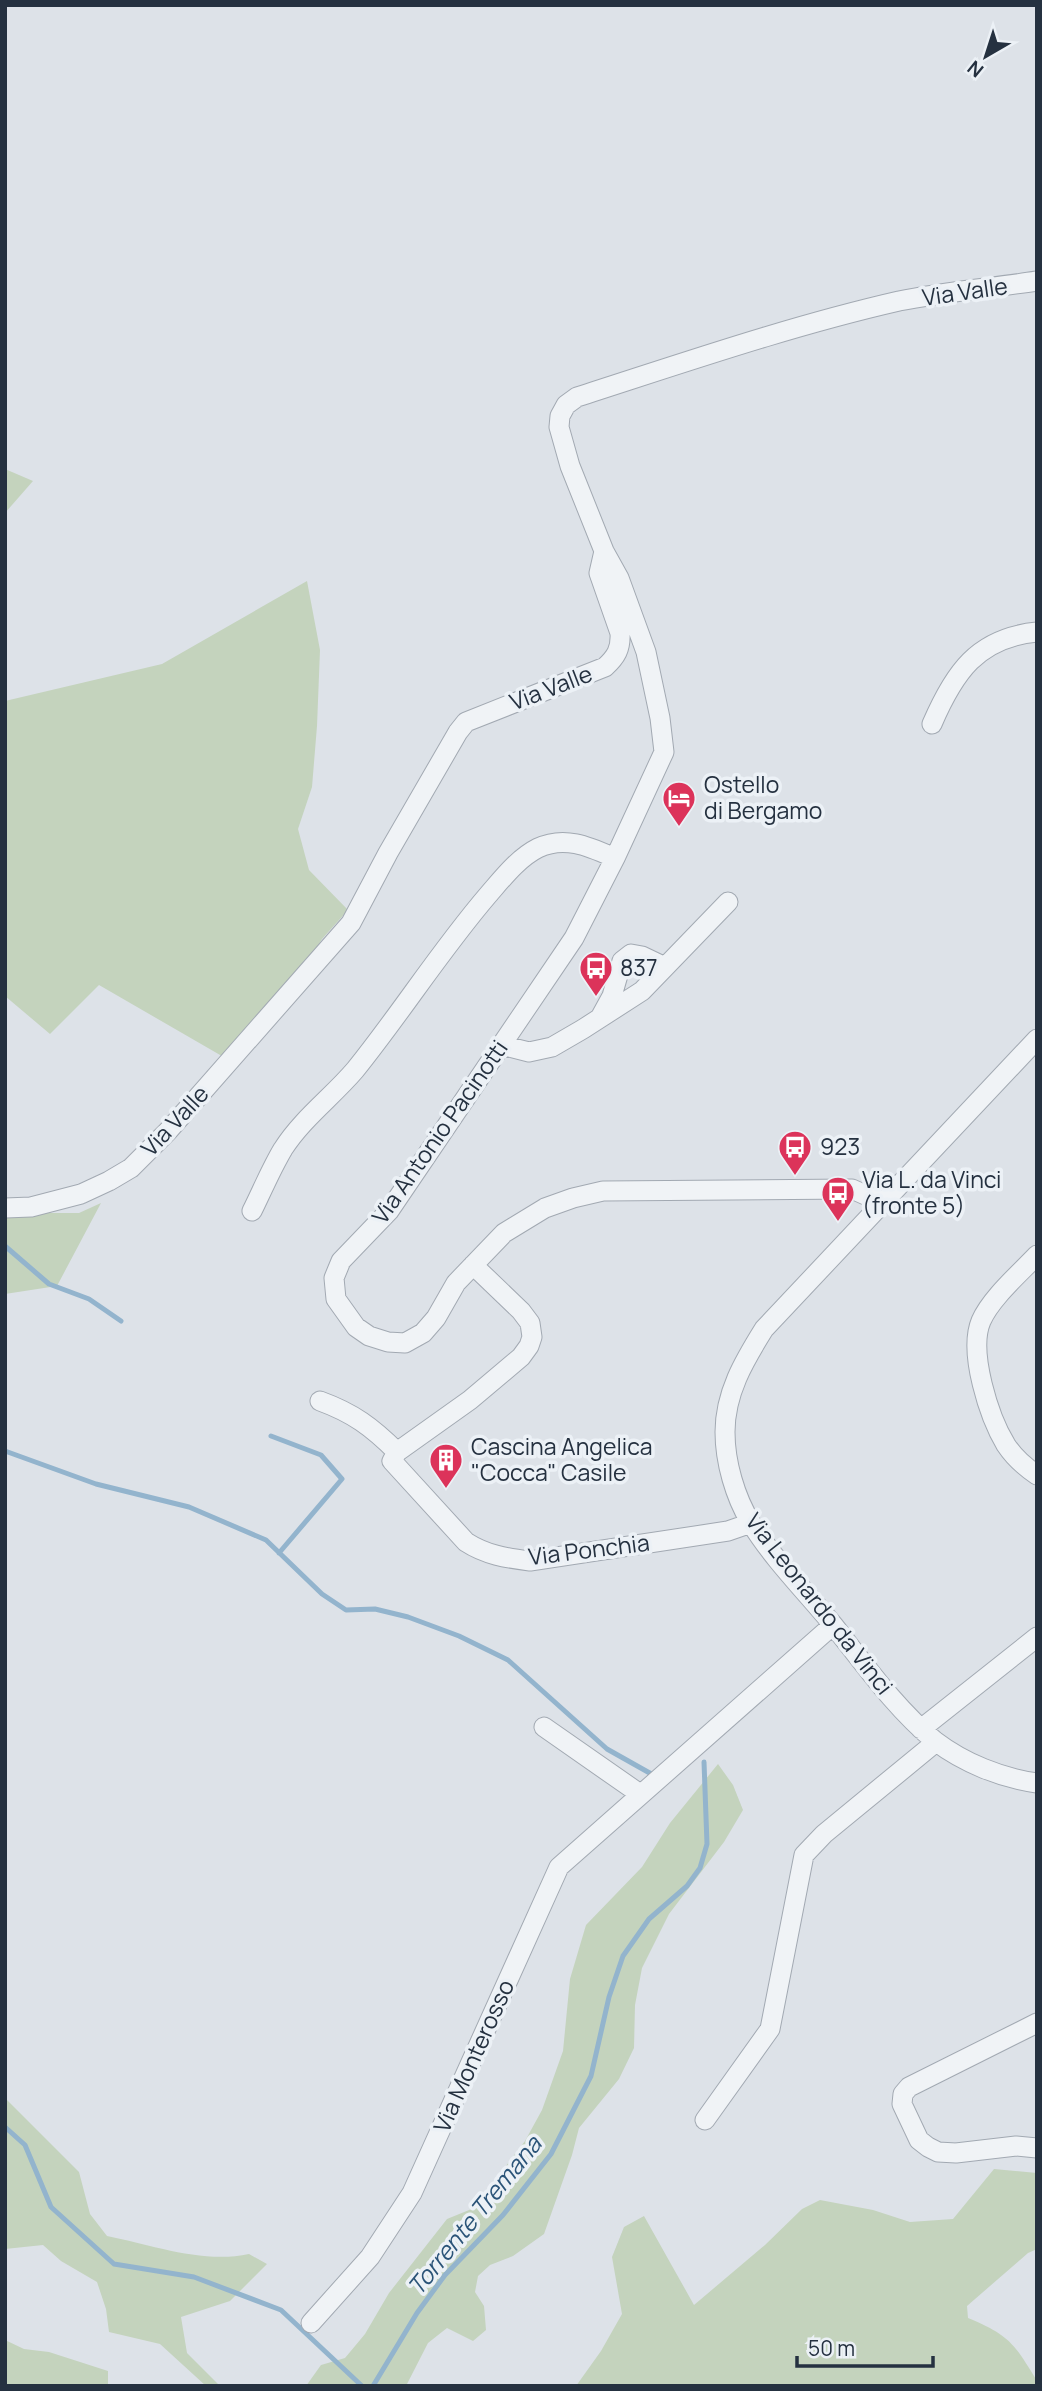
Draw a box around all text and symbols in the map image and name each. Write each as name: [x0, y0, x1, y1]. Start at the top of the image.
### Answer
north arrow: [951, 21, 1021, 91]
text: N: [962, 55, 989, 84]
street label: Via Valle: [920, 269, 1010, 313]
street label: Via Valle: [505, 657, 597, 717]
place label: Ostello di Bergamo: [704, 768, 822, 826]
hotel icon: Ostello di Bergamo: [660, 779, 698, 828]
bus stop icon: 837: [577, 949, 615, 998]
place label: 837: [620, 951, 658, 983]
street label: Via Antonio Pacinotti: [364, 1033, 515, 1230]
street label: Via Valle: [133, 1078, 215, 1163]
bus stop icon: 923: [776, 1128, 814, 1177]
place label: 923: [820, 1130, 860, 1162]
place label: Via L. da Vinci (fronte 5): [862, 1163, 1001, 1221]
bus stop icon: Via L. da Vinci (fronte 5): [819, 1174, 857, 1223]
place label: Cascina Angelica "Cocca" Casile: [471, 1430, 653, 1488]
building icon: Cascina Angelica "Cocca" Casile: [427, 1441, 465, 1490]
street label: Via Leonardo da Vinci: [739, 1506, 901, 1701]
street label: Via Ponchia: [527, 1526, 651, 1572]
street label: Via Monterosso: [425, 1974, 521, 2137]
water label: Torrente Tremana: [399, 2127, 549, 2302]
scale bar: [797, 2324, 934, 2368]
text: 50 m: [808, 2334, 855, 2362]

